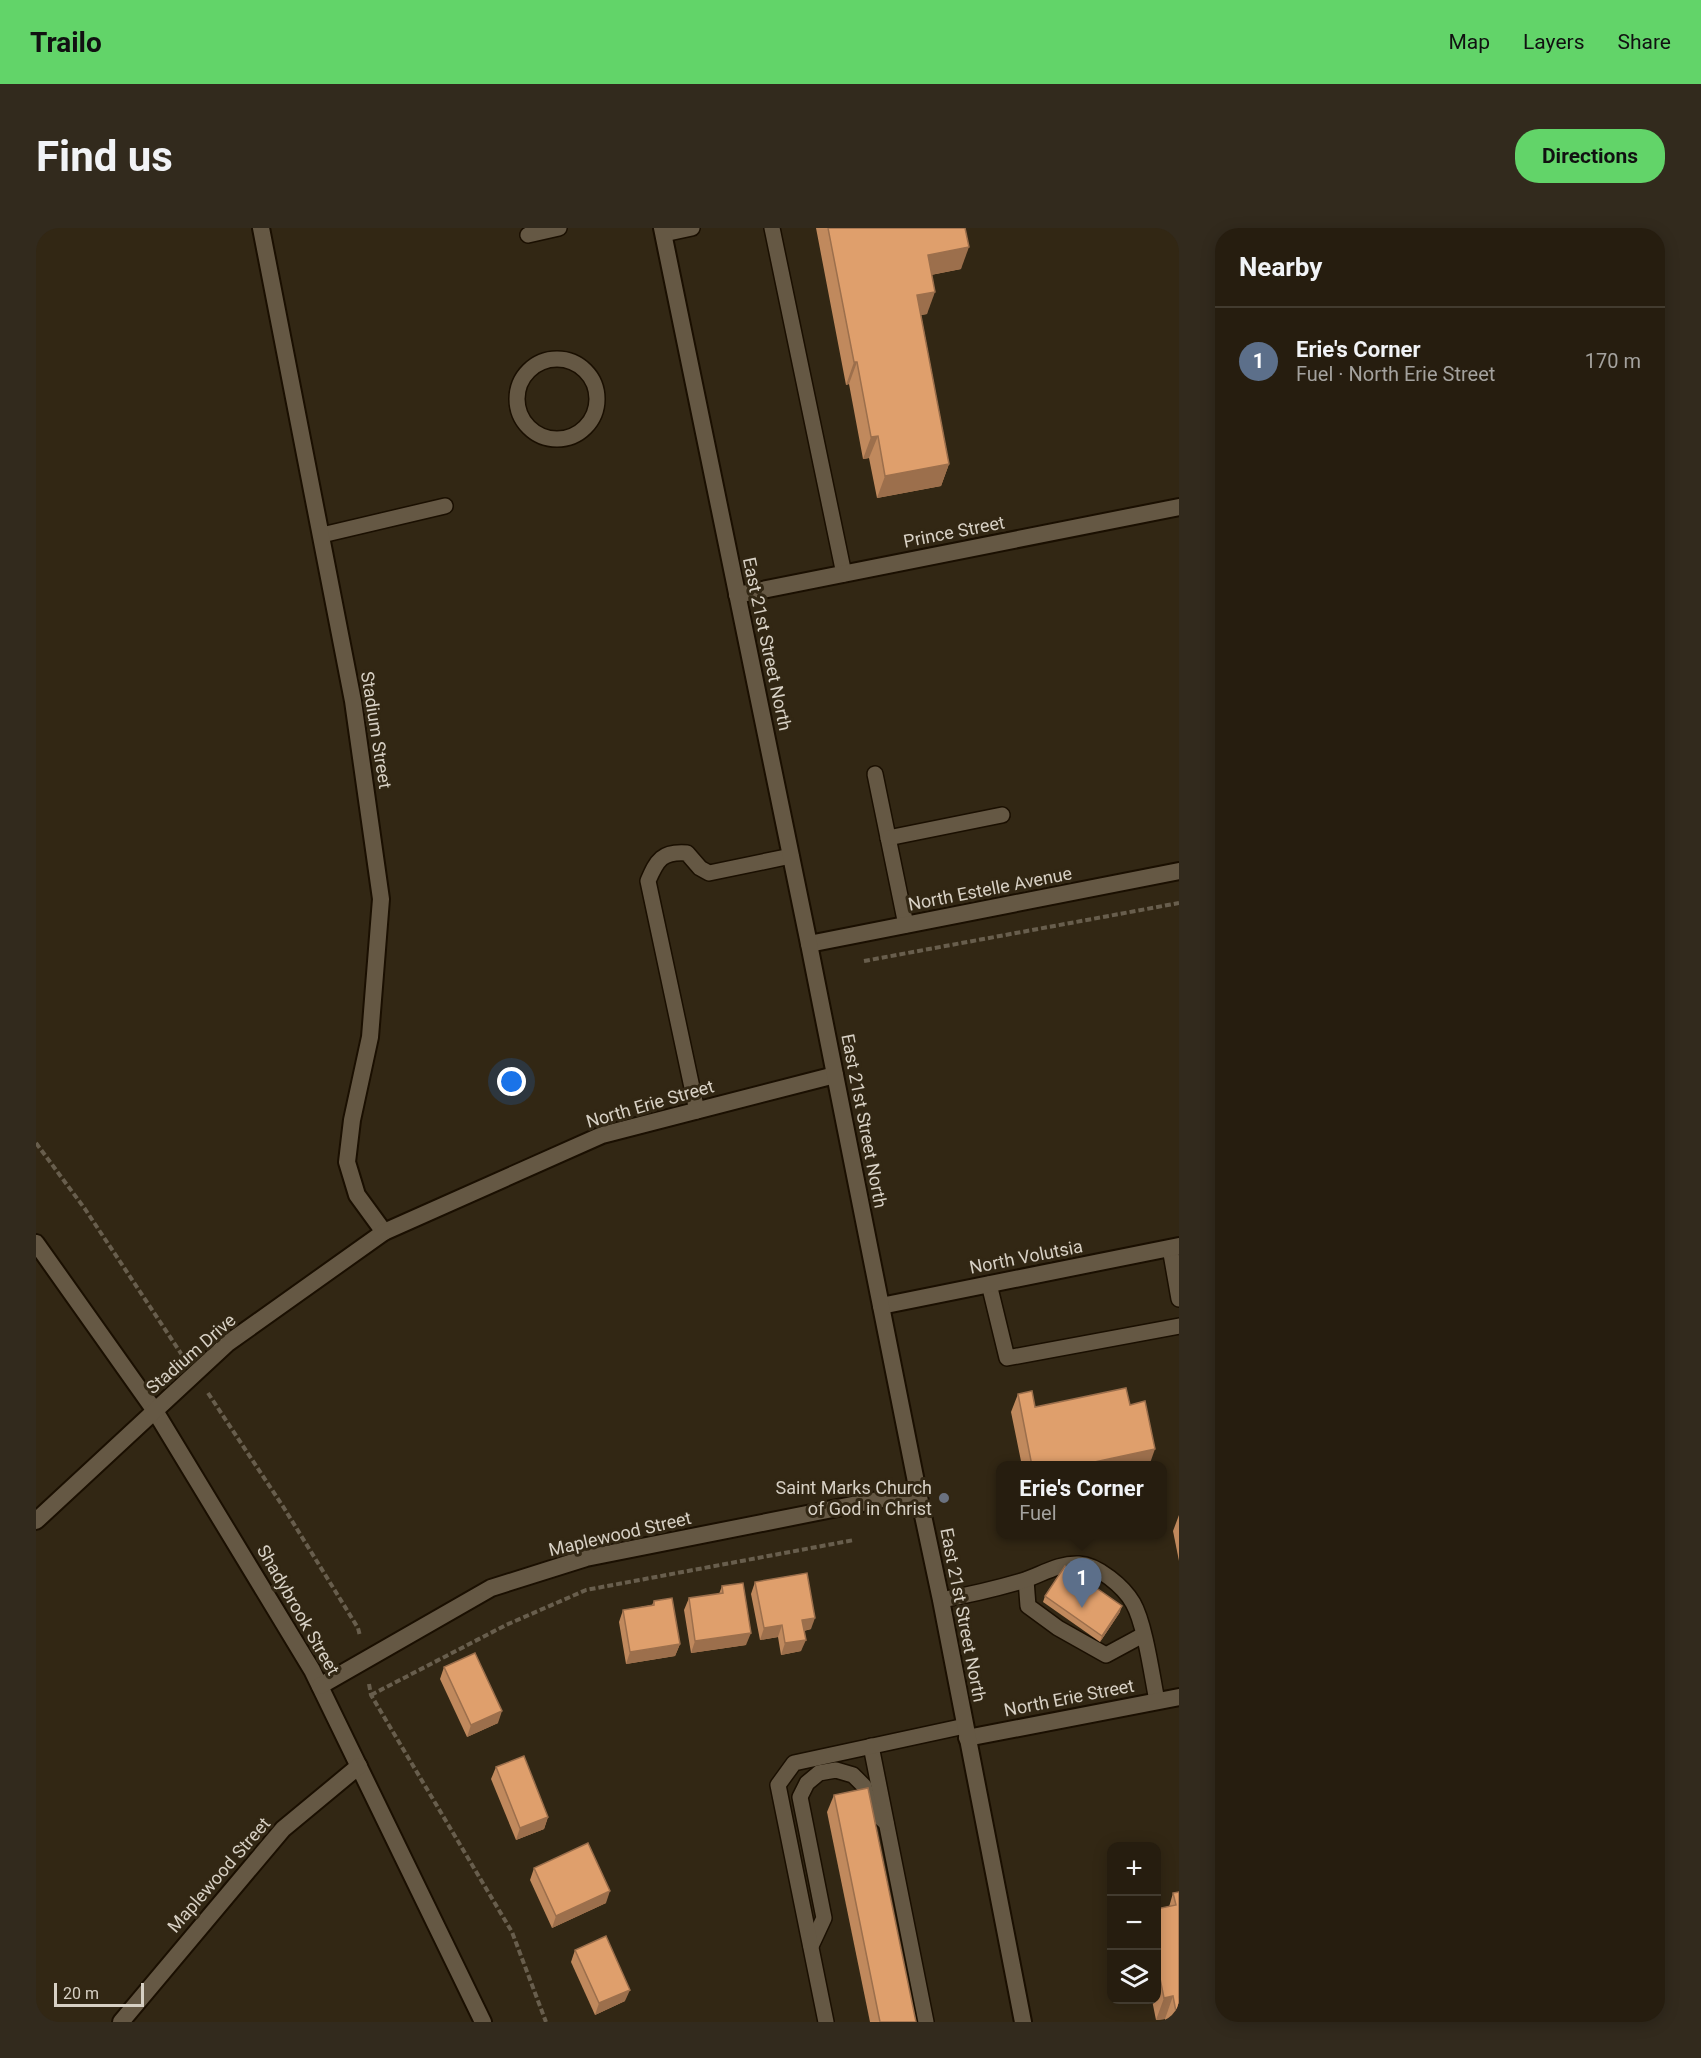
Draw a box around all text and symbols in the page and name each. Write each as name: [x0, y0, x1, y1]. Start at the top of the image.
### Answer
text: Trailo: [30, 26, 102, 59]
text: Map: [1448, 30, 1490, 54]
text: Layers: [1523, 30, 1584, 54]
text: Share: [1617, 30, 1671, 54]
button: Directions: [1515, 129, 1665, 183]
text: Find us: [36, 132, 173, 181]
text: Nearby: [1239, 252, 1322, 282]
text: Erie's Corner: [1296, 337, 1421, 362]
text: 1: [1253, 349, 1264, 373]
text: 170 m: [1585, 349, 1641, 373]
text: Fuel · North Erie Street: [1296, 362, 1495, 386]
street label: Prince Street: [901, 511, 1006, 552]
street label: East 21st Street North: [739, 555, 796, 733]
street label: Stadium Street: [357, 670, 396, 790]
street label: North Estelle Avenue: [906, 862, 1074, 915]
street label: East 21st Street North: [837, 1032, 892, 1210]
your location: [497, 1067, 526, 1096]
street label: North Erie Street: [583, 1075, 716, 1132]
street label: North Volutsia: [968, 1235, 1084, 1278]
street label: Stadium Drive: [142, 1309, 240, 1398]
popup: [996, 1461, 1167, 1539]
text: Erie's Corner: [1019, 1476, 1144, 1501]
place label: Saint Marks Church of God in Christ: [776, 1477, 932, 1519]
marker: Saint Marks Church of God in Christ: [937, 1491, 951, 1505]
text: Fuel: [1019, 1501, 1057, 1525]
street label: Maplewood Street: [547, 1507, 693, 1560]
street label: East 21st Street North: [936, 1526, 991, 1704]
street label: Shadybrook Street: [253, 1541, 344, 1679]
pin: 1: [1062, 1558, 1102, 1608]
street label: North Erie Street: [1002, 1675, 1136, 1720]
street label: Maplewood Street: [163, 1813, 274, 1937]
map controls: [1107, 1842, 1161, 2004]
button: +: [1107, 1842, 1161, 1896]
button: −: [1107, 1896, 1161, 1950]
button: layers: [1107, 1950, 1161, 2004]
scale bar: [54, 1980, 144, 2008]
text: 20 m: [63, 1984, 99, 2003]

